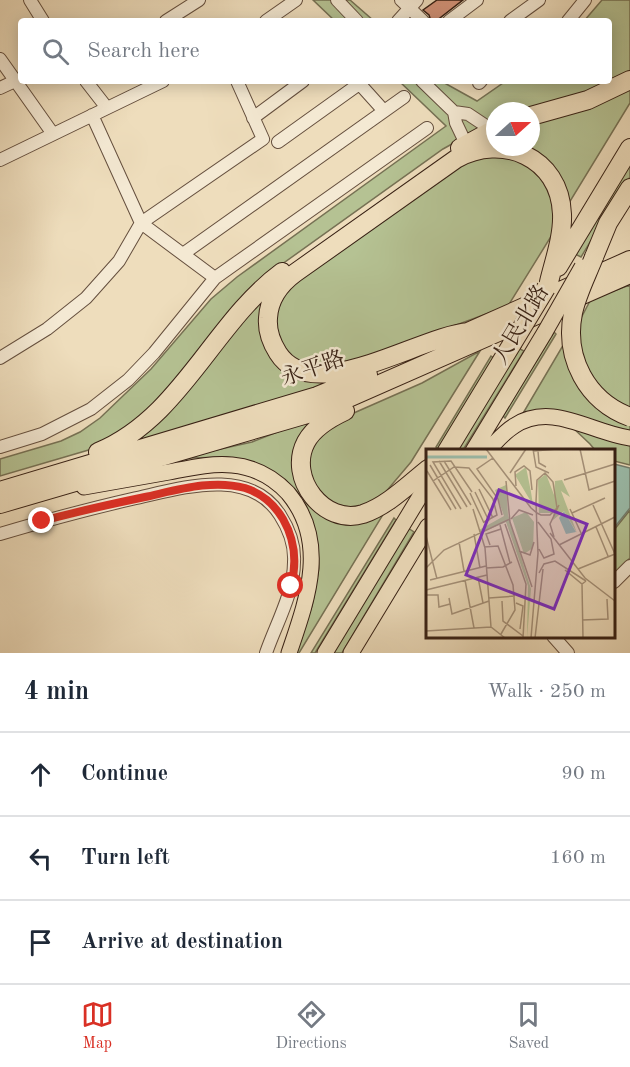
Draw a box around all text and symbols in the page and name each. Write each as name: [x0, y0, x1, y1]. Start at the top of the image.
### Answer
search box: [18, 18, 612, 84]
icon: search: [39, 35, 72, 68]
text: Search here: [87, 40, 200, 62]
north arrow: [486, 102, 540, 156]
street label: 人民北路: [487, 281, 553, 368]
street label: 永平路: [278, 346, 348, 390]
inset map: [426, 449, 615, 638]
route end: [28, 507, 54, 533]
route start: [277, 572, 303, 598]
text: 4 min: [24, 679, 89, 705]
text: Walk · 250 m: [487, 682, 606, 702]
icon: ahead: [24, 758, 57, 791]
text: Continue: [81, 763, 168, 785]
text: 90 m: [561, 764, 606, 784]
icon: left: [24, 842, 57, 875]
text: Turn left: [81, 847, 170, 869]
text: 160 m: [550, 848, 606, 868]
icon: arrive: [24, 926, 57, 959]
text: Arrive at destination: [81, 931, 283, 953]
tab: Map: [81, 998, 114, 1054]
tab: Directions: [276, 998, 347, 1054]
tab: Saved: [508, 998, 549, 1054]

